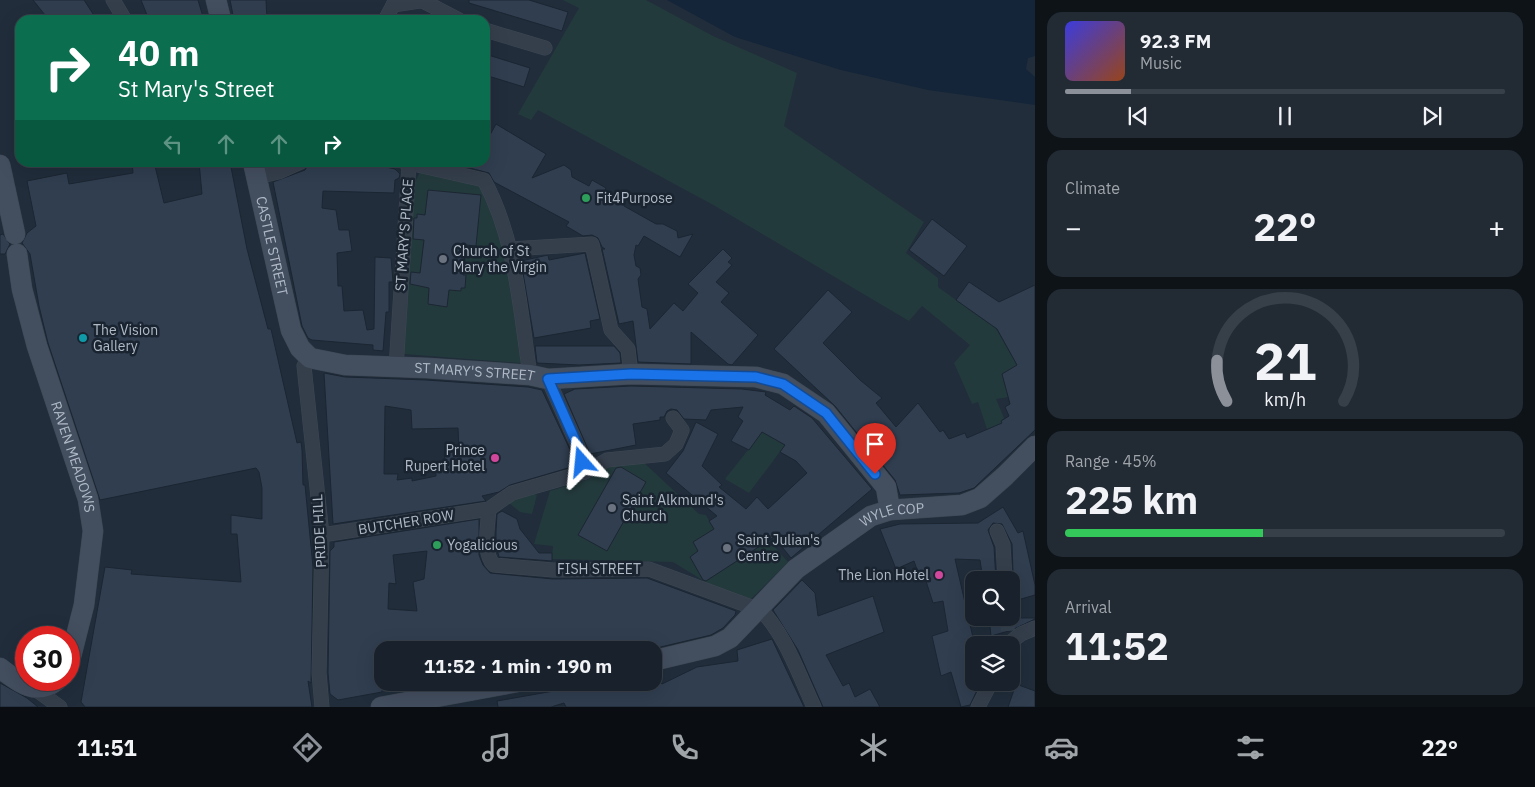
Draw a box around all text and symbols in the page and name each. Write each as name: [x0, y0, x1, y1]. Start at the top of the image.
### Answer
text: 92.3 FM: [1140, 29, 1211, 53]
text: 40 m: [118, 30, 200, 76]
icon: right: [35, 35, 100, 100]
text: Music: [1140, 53, 1182, 73]
text: St Mary's Street: [118, 74, 275, 103]
icon: previous: [1124, 102, 1152, 130]
icon: pause: [1271, 102, 1299, 130]
icon: next: [1418, 102, 1446, 130]
icon: left: [159, 130, 187, 158]
icon: ahead: [212, 130, 240, 158]
icon: ahead: [265, 130, 293, 158]
icon: right: [318, 130, 346, 158]
street label: ST MARY'S PLACE: [391, 178, 417, 292]
text: Climate: [1065, 178, 1120, 198]
place label: Fit4Purpose: [596, 189, 673, 207]
marker: Fit4Purpose: [580, 192, 592, 204]
street label: CASTLE STREET: [252, 194, 292, 297]
text: 22°: [1253, 202, 1317, 251]
text: −: [1065, 209, 1082, 246]
text: +: [1488, 209, 1505, 246]
place label: Church of St Mary the Virgin: [453, 242, 547, 276]
marker: Church of St Mary the Virgin: [437, 253, 449, 265]
place label: The Vision Gallery: [93, 321, 158, 355]
text: 21: [1254, 327, 1316, 394]
marker: The Vision Gallery: [77, 332, 89, 344]
street label: ST MARY'S STREET: [414, 359, 537, 385]
text: km/h: [1264, 388, 1306, 411]
street label: RAVEN MEADOWS: [47, 399, 99, 514]
pin: [854, 423, 896, 474]
icon: arrive: [861, 430, 889, 458]
position arrow: [555, 435, 607, 487]
place label: Prince Rupert Hotel: [405, 441, 485, 475]
text: Range · 45%: [1065, 451, 1157, 471]
marker: Prince Rupert Hotel: [489, 452, 501, 464]
text: 225 km: [1065, 475, 1198, 524]
place label: Saint Alkmund's Church: [622, 491, 724, 525]
street label: PRIDE HILL: [308, 494, 330, 568]
street label: WYLE COP: [856, 499, 925, 530]
marker: Saint Alkmund's Church: [606, 502, 618, 514]
street label: BUTCHER ROW: [357, 505, 456, 538]
place label: Saint Julian's Centre: [737, 531, 820, 565]
place label: Yogalicious: [447, 536, 518, 554]
marker: Yogalicious: [431, 539, 443, 551]
marker: Saint Julian's Centre: [721, 542, 733, 554]
street label: FISH STREET: [557, 560, 641, 578]
place label: The Lion Hotel: [838, 566, 929, 584]
marker: The Lion Hotel: [933, 569, 945, 581]
map controls: [965, 571, 1020, 691]
button: search: [965, 571, 1020, 626]
text: Arrival: [1065, 597, 1112, 617]
text: 11:52: [1065, 621, 1169, 670]
speed limit sign: 30: [15, 626, 80, 691]
button: layers: [965, 636, 1020, 691]
text: 11:52 · 1 min · 190 m: [424, 654, 612, 678]
icon: directions: [290, 730, 325, 765]
icon: music: [479, 730, 514, 765]
icon: phone: [667, 730, 702, 765]
icon: climate: [856, 730, 891, 765]
icon: car: [1044, 730, 1079, 765]
icon: filters: [1233, 730, 1268, 765]
text: 11:51: [77, 733, 137, 762]
text: 22°: [1421, 733, 1458, 762]

